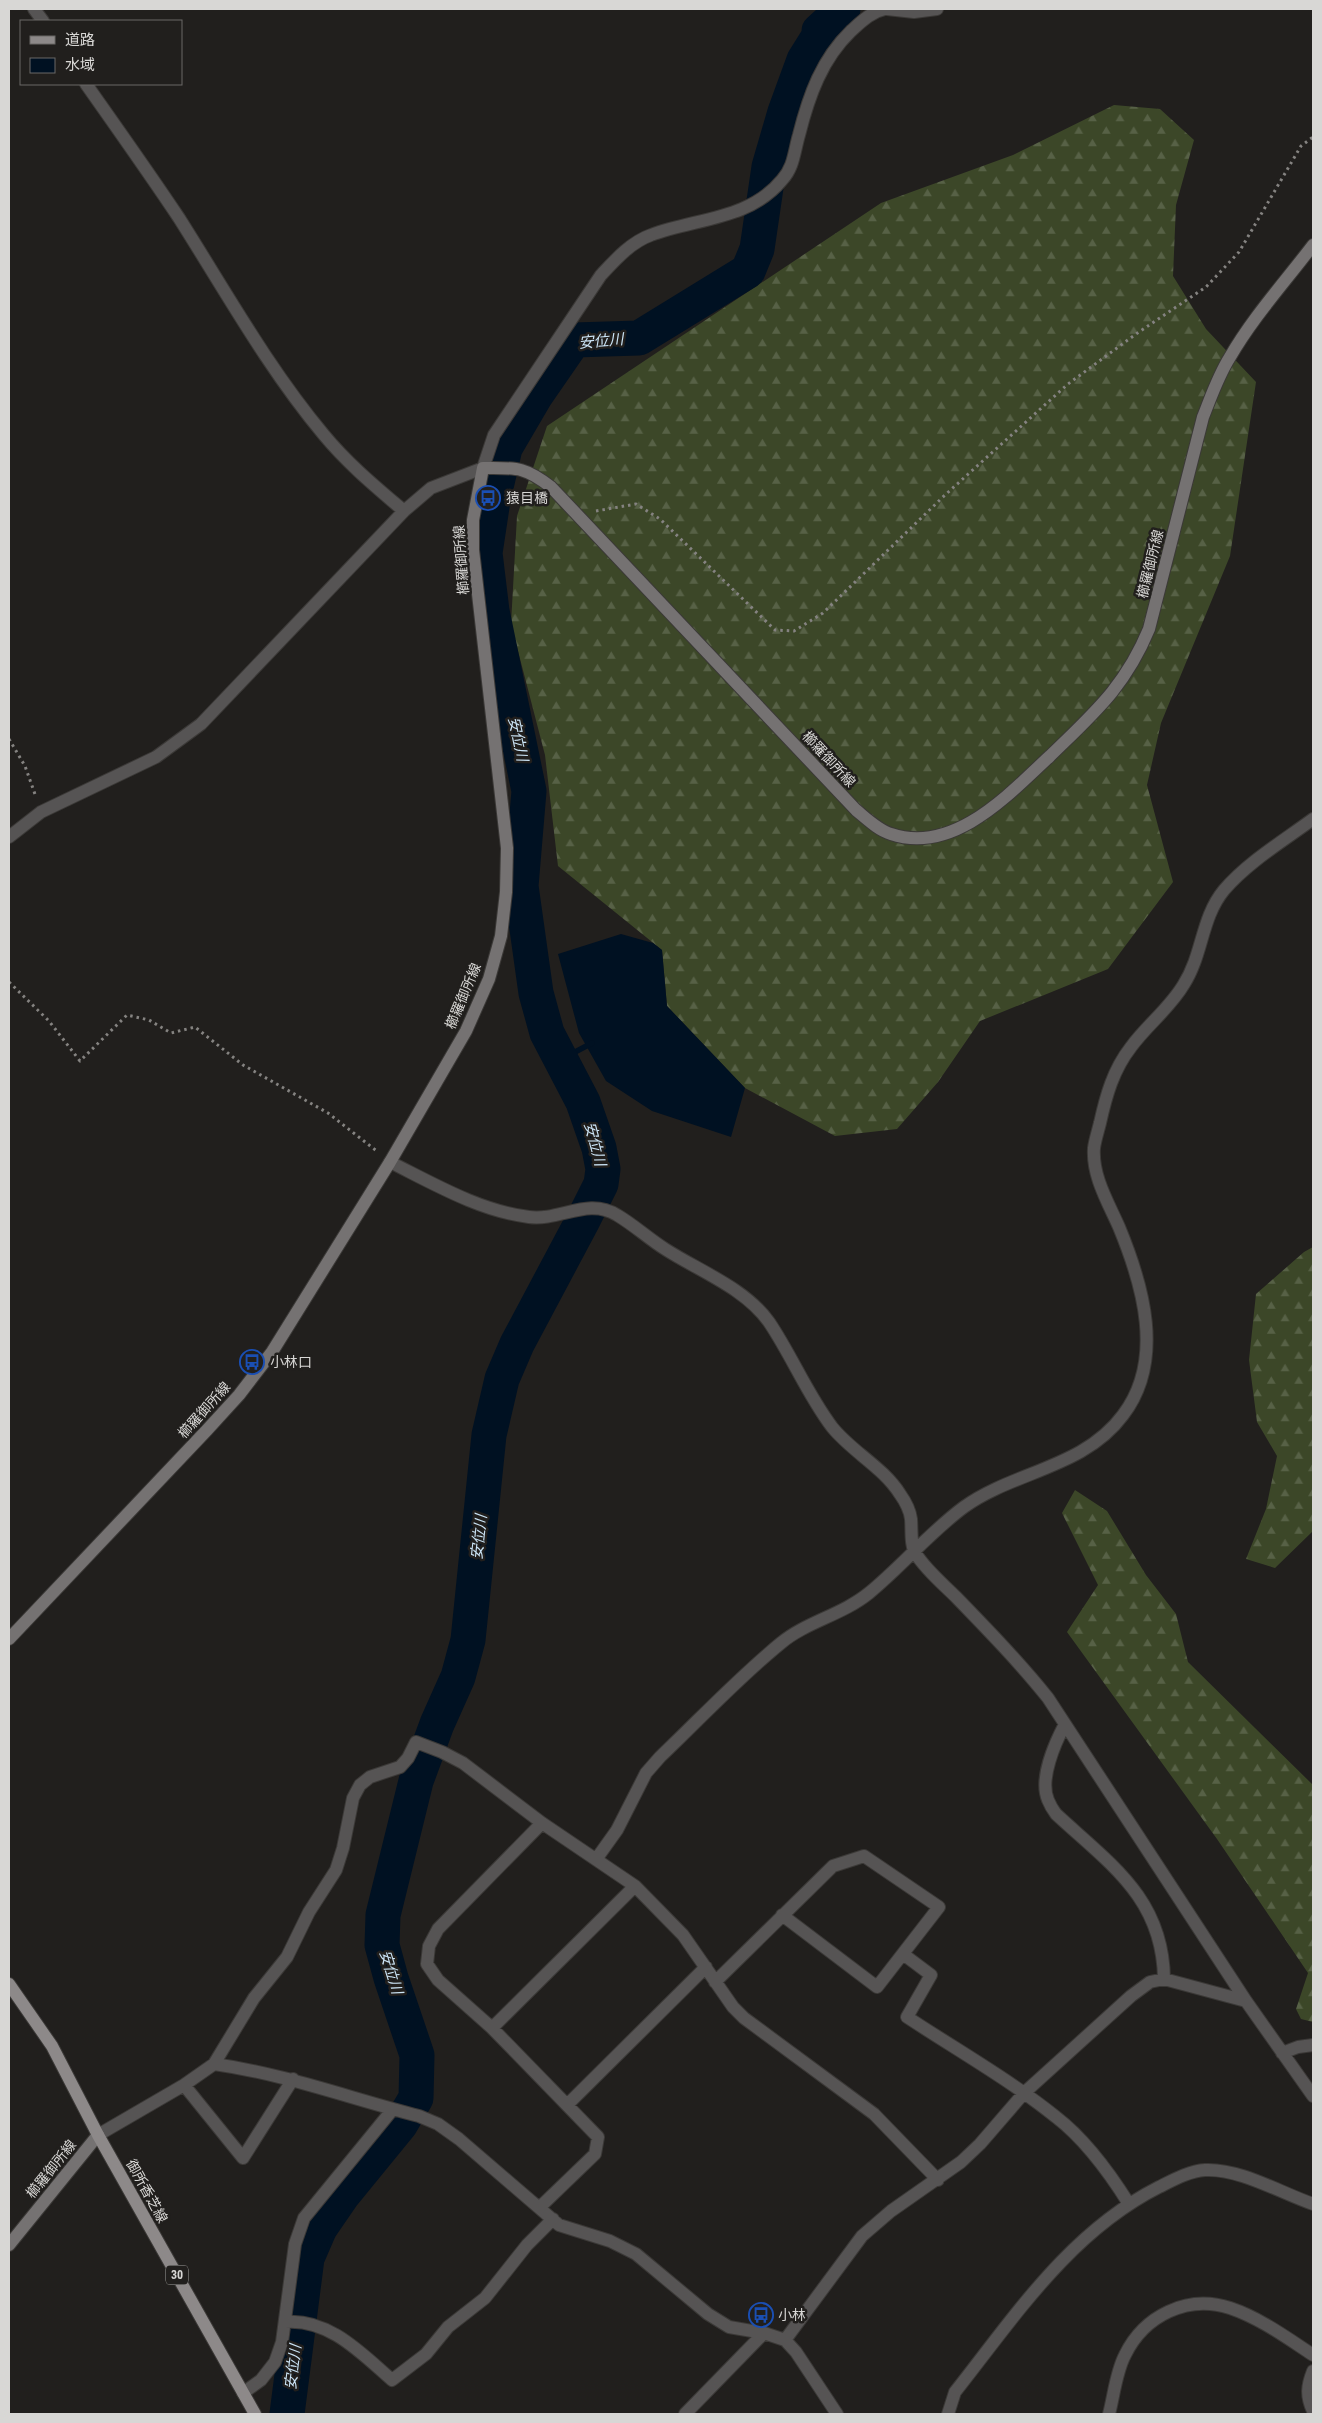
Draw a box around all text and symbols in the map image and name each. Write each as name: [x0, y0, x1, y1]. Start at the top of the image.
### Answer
legend: [20, 20, 182, 85]
text: 道路: [65, 31, 95, 49]
text: 水域: [65, 56, 95, 74]
water label: 安位川: [578, 330, 626, 352]
bus stop icon: 猿目橋: [475, 485, 501, 511]
place label: 猿目橋: [506, 490, 548, 506]
street label: 櫛羅御所線: [451, 525, 471, 595]
street label: 櫛羅御所線: [1134, 528, 1166, 600]
water label: 安位川: [505, 715, 532, 765]
street label: 櫛羅御所線: [799, 728, 859, 790]
street label: 櫛羅御所線: [442, 961, 484, 1031]
water label: 安位川: [580, 1120, 610, 1170]
bus stop icon: 小林口: [239, 1349, 265, 1375]
place label: 小林口: [270, 1354, 312, 1370]
street label: 櫛羅御所線: [175, 1379, 233, 1441]
water label: 安位川: [468, 1512, 491, 1560]
water label: 安位川: [376, 1948, 407, 1998]
street label: 櫛羅御所線: [23, 2137, 79, 2201]
street label: 御所香芝線: [123, 2157, 171, 2225]
road number: 30: [166, 2266, 188, 2284]
bus stop icon: 小林: [748, 2302, 774, 2328]
place label: 小林: [778, 2307, 806, 2323]
water label: 安位川: [281, 2342, 305, 2390]

